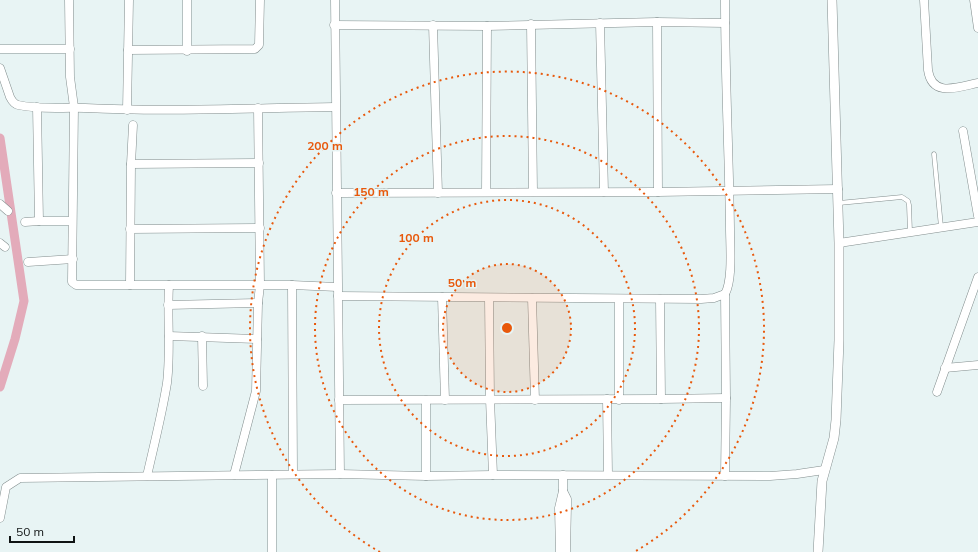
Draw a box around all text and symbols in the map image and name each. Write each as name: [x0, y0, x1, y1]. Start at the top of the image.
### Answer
text: 200 m: [307, 138, 343, 153]
text: 150 m: [353, 184, 389, 199]
text: 100 m: [398, 230, 434, 245]
text: 50 m: [448, 275, 476, 290]
centre of rings: [500, 321, 514, 335]
scale bar: [10, 518, 74, 544]
text: 50 m: [16, 524, 44, 539]

